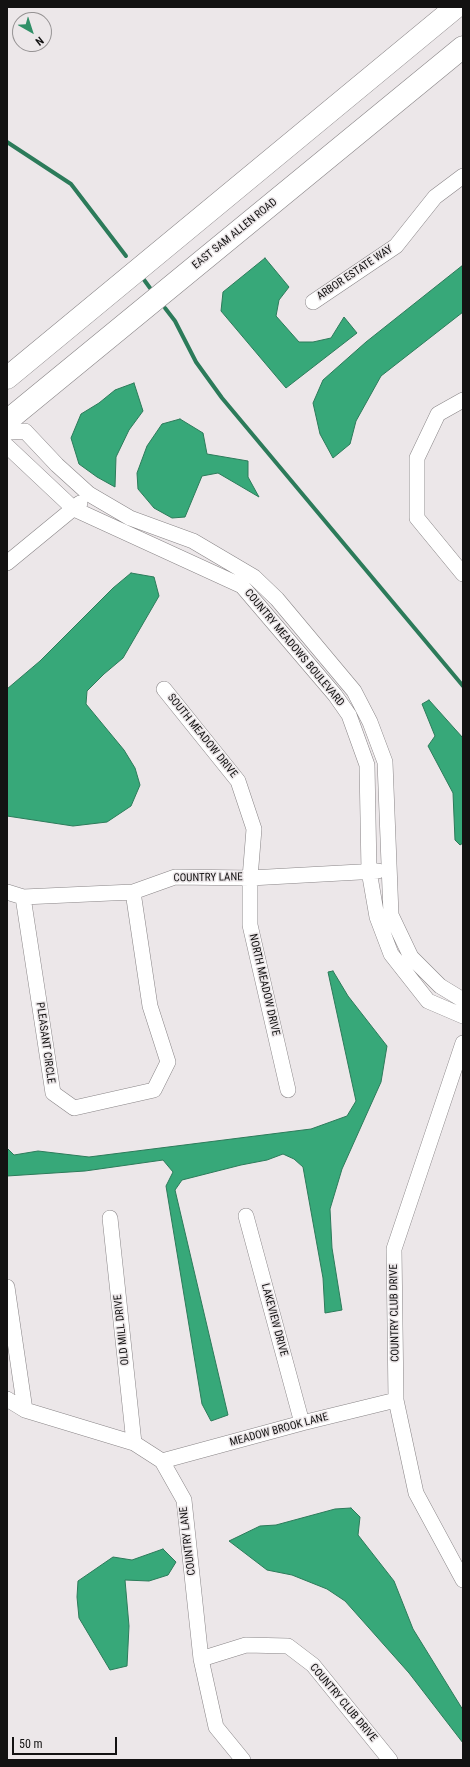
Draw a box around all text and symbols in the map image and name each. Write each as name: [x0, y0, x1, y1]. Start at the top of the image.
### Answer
north arrow: [12, 12, 52, 52]
text: N: [33, 34, 46, 48]
street label: EAST SAM ALLEN ROAD: [190, 196, 280, 272]
street label: ARBOR ESTATE WAY: [315, 243, 395, 303]
street label: COUNTRY MEADOWS BOULEVARD: [241, 587, 347, 709]
street label: SOUTH MEADOW DRIVE: [164, 691, 240, 781]
street label: COUNTRY LANE: [173, 871, 243, 885]
street label: NORTH MEADOW DRIVE: [246, 933, 282, 1037]
street label: PLEASANT CIRCLE: [33, 1002, 57, 1084]
street label: COUNTRY CLUB DRIVE: [388, 1264, 402, 1362]
street label: LAKEVIEW DRIVE: [258, 1282, 290, 1358]
street label: OLD MILL DRIVE: [112, 1294, 132, 1366]
street label: MEADOW BROOK LANE: [228, 1410, 330, 1450]
street label: COUNTRY LANE: [177, 1506, 199, 1576]
street label: COUNTRY CLUB DRIVE: [307, 1661, 379, 1745]
scale bar: [14, 1729, 119, 1755]
text: 50 m: [19, 1737, 43, 1751]

